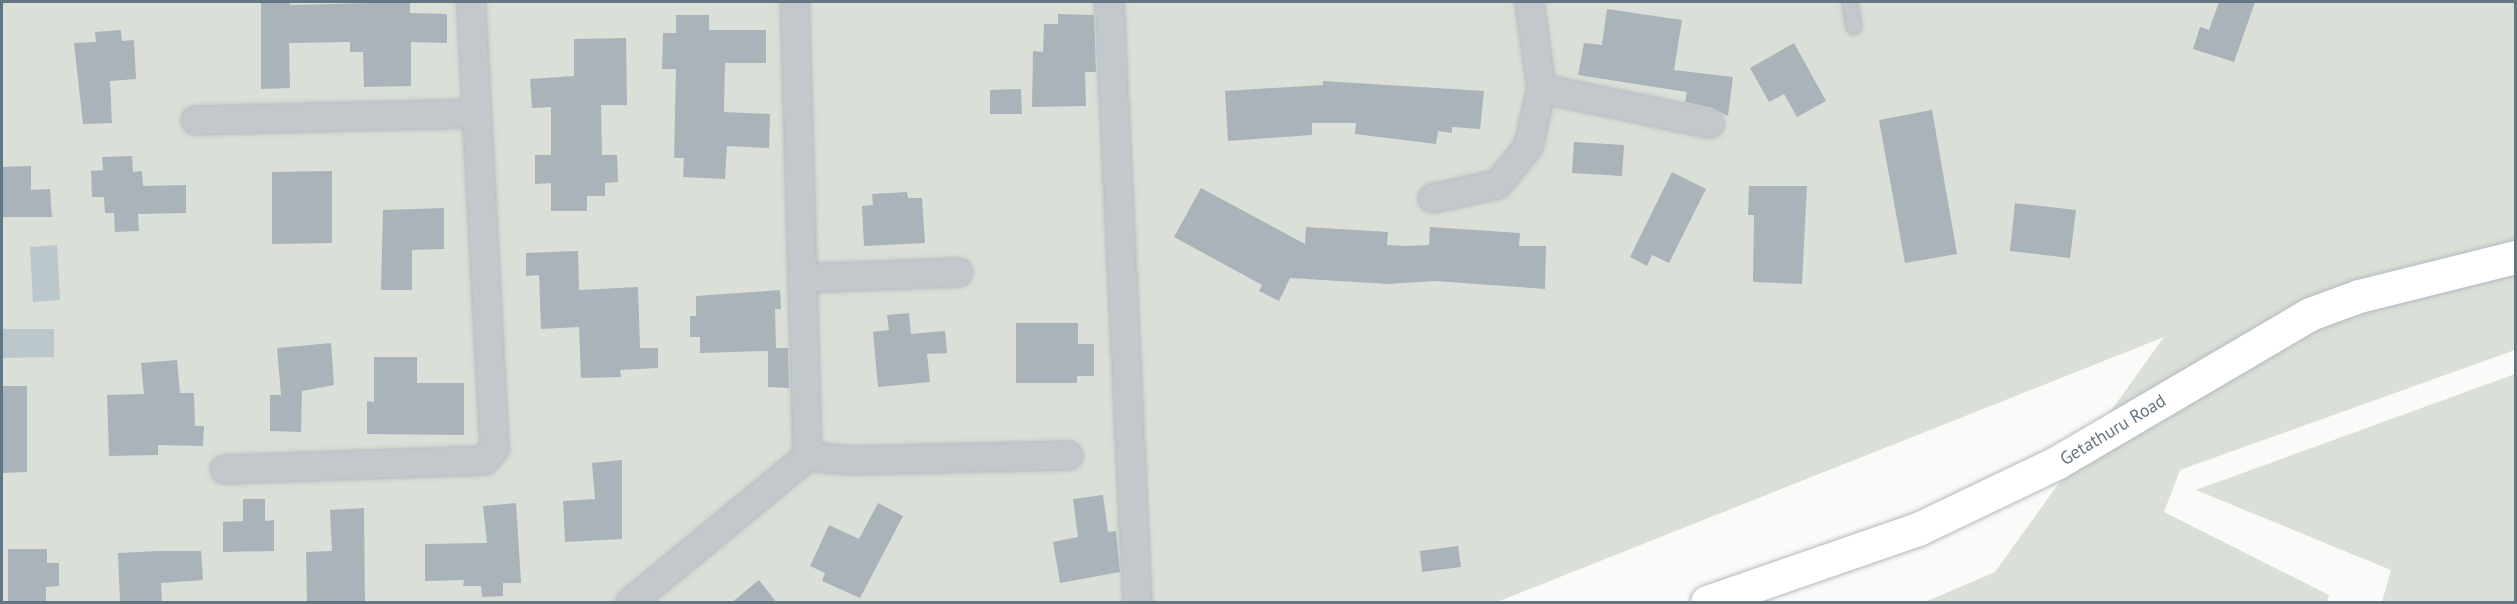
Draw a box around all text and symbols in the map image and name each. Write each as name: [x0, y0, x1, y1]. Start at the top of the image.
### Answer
street label: Getathuru Road: [2056, 390, 2170, 470]

